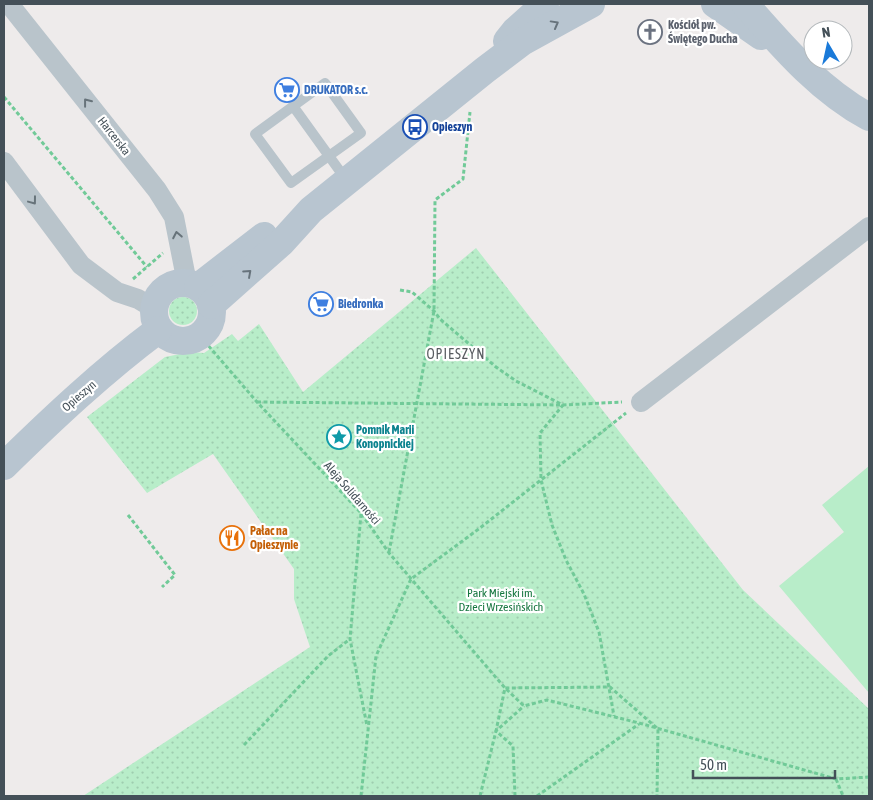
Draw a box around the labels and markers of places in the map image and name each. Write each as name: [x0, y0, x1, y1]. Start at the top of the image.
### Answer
place label: Kościół pw. Świętego Ducha: [668, 18, 738, 46]
church icon: Kościół pw. Świętego Ducha: [637, 19, 663, 45]
supermarket icon: DRUKATOR s.c.: [274, 77, 300, 103]
place label: DRUKATOR s.c.: [304, 83, 368, 97]
bus stop icon: Opieszyn: [402, 114, 428, 140]
place label: Opieszyn: [432, 120, 472, 134]
supermarket icon: Biedronka: [308, 291, 334, 317]
place label: Biedronka: [338, 297, 384, 311]
place label: Pomnik Marii Konopnickiej: [356, 423, 414, 451]
place icon: Pomnik Marii Konopnickiej: [326, 424, 352, 450]
place label: Pałac na Opieszynie: [250, 524, 299, 552]
restaurant icon: Pałac na Opieszynie: [219, 525, 245, 551]

